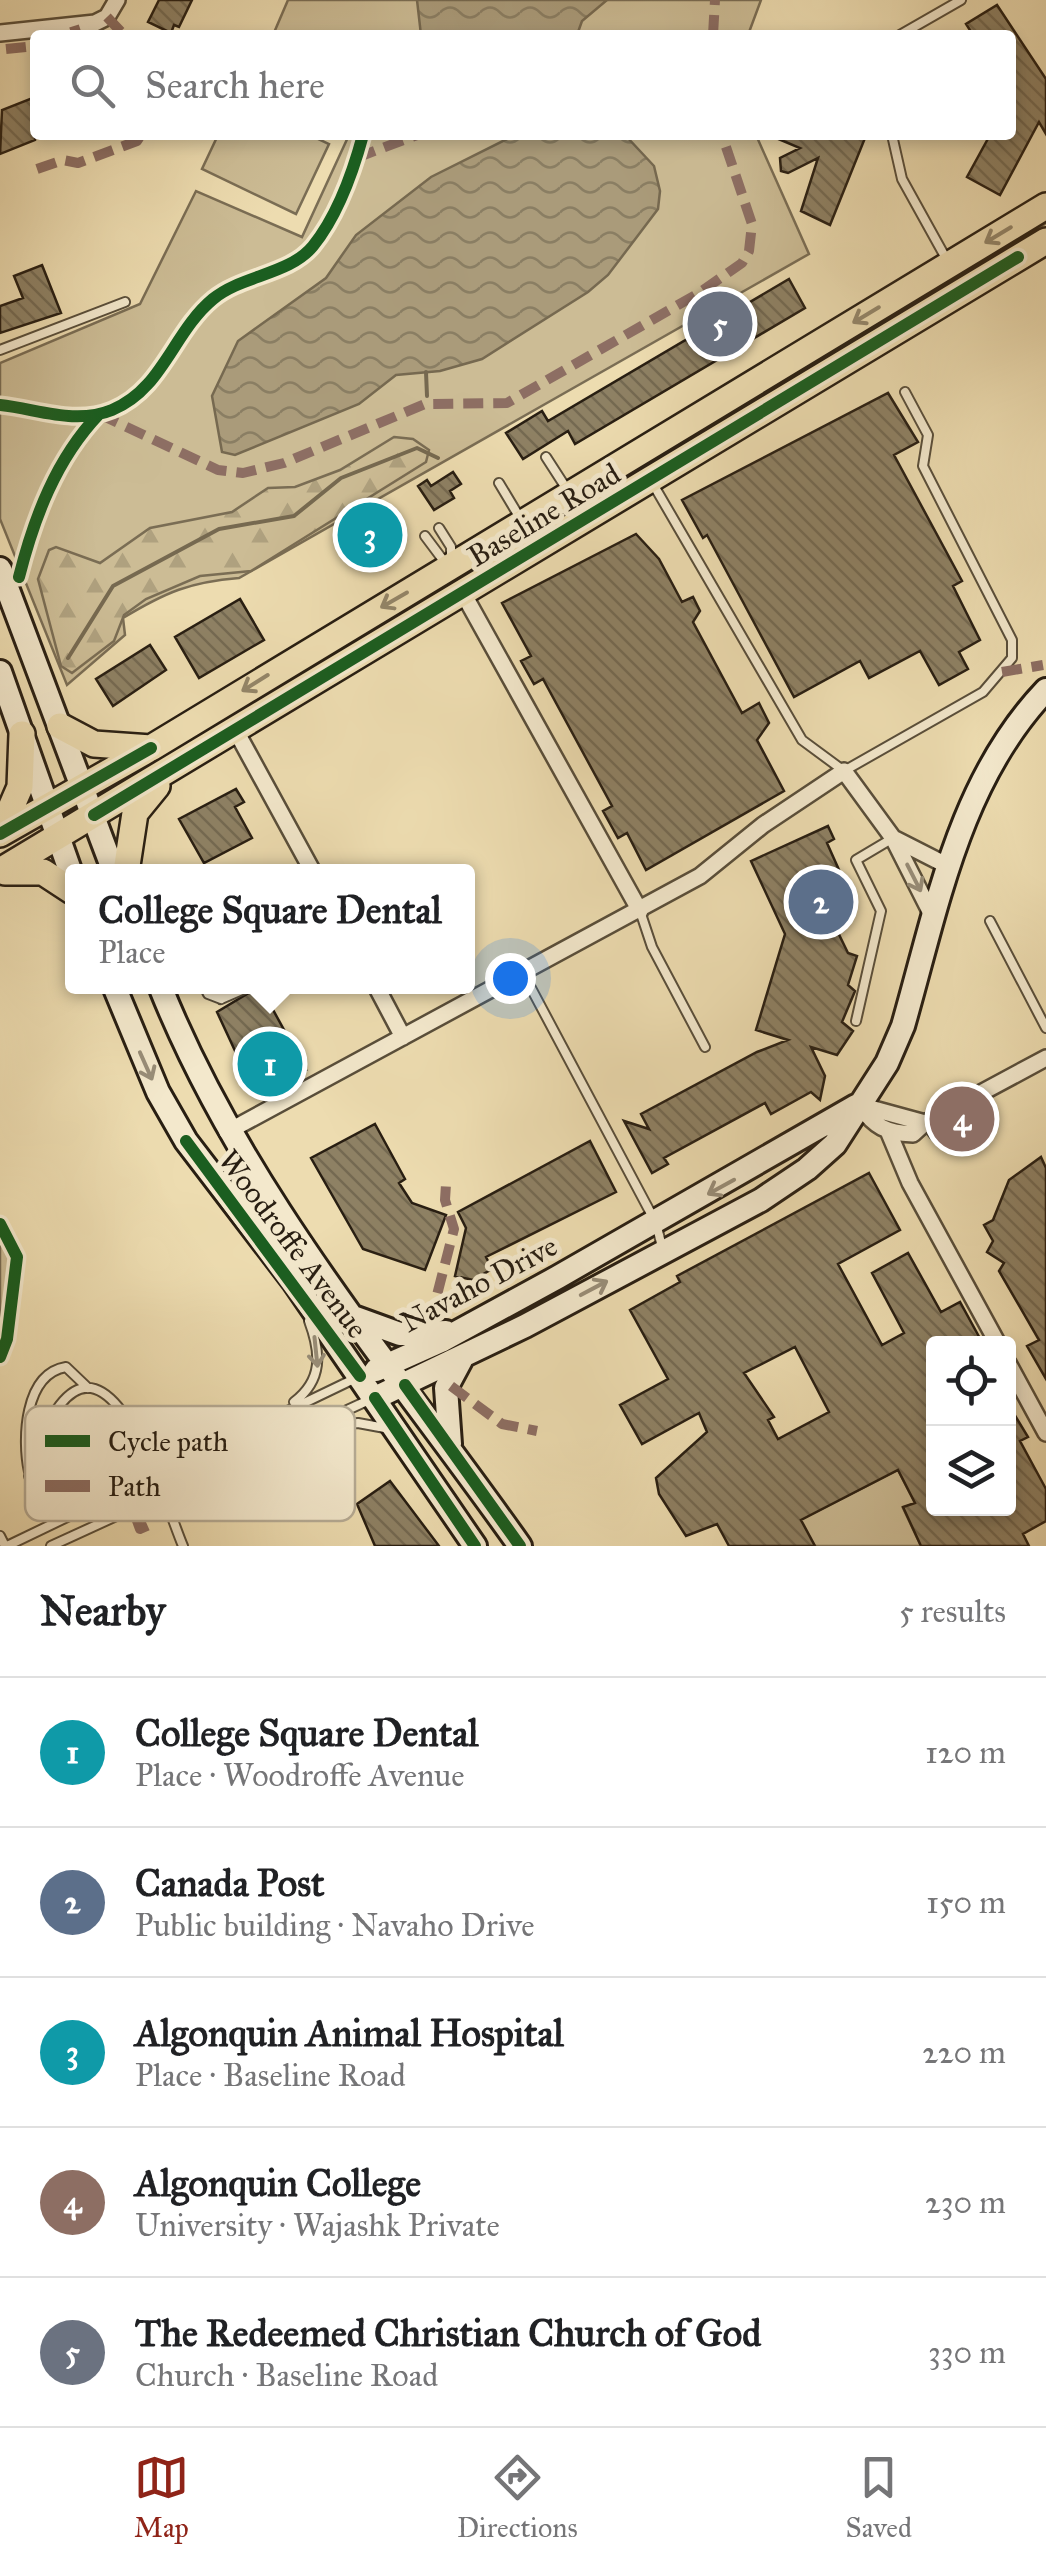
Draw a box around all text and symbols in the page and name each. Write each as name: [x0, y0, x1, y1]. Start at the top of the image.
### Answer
search box: [30, 30, 1016, 140]
icon: search: [65, 58, 120, 113]
text: Search here: [145, 62, 325, 108]
one-way arrow: [984, 225, 1013, 245]
pin: 5: [688, 286, 752, 362]
one-way arrow: [852, 304, 881, 325]
street label: Baseline Road: [461, 455, 627, 575]
pin: 3: [338, 498, 402, 572]
one-way arrow: [380, 590, 409, 610]
one-way arrow: [241, 673, 270, 694]
one-way arrow: [905, 863, 924, 893]
popup: [65, 864, 475, 994]
pin: 2: [788, 864, 854, 940]
text: College Square Dental: [98, 887, 442, 933]
text: Place: [98, 933, 166, 972]
your location: [485, 953, 536, 1004]
pin: 1: [238, 1026, 302, 1102]
one-way arrow: [138, 1050, 156, 1081]
pin: 4: [930, 1082, 994, 1156]
street label: Woodroffe Avenue: [210, 1143, 376, 1345]
one-way arrow: [707, 1178, 736, 1198]
street label: Navaho Drive: [395, 1228, 563, 1340]
one-way arrow: [578, 1278, 608, 1298]
one-way arrow: [307, 1335, 326, 1367]
map controls: [926, 1336, 1016, 1516]
button: locate: [926, 1336, 1016, 1426]
legend: [25, 1406, 355, 1521]
text: Cycle path: [108, 1424, 229, 1459]
button: layers: [926, 1426, 1016, 1516]
text: Path: [108, 1469, 161, 1504]
text: Nearby: [40, 1585, 165, 1637]
text: 5 results: [899, 1592, 1006, 1631]
text: College Square Dental: [135, 1710, 478, 1756]
text: 1: [66, 1733, 79, 1772]
text: 120 m: [925, 1733, 1006, 1772]
text: Place · Woodroffe Avenue: [135, 1756, 465, 1795]
text: Canada Post: [135, 1860, 324, 1906]
text: 2: [65, 1883, 80, 1922]
text: 150 m: [926, 1883, 1006, 1922]
text: Public building · Navaho Drive: [135, 1906, 534, 1945]
text: Algonquin Animal Hospital: [135, 2010, 564, 2056]
text: 3: [66, 2033, 79, 2072]
text: 220 m: [922, 2033, 1006, 2072]
text: Place · Baseline Road: [135, 2056, 406, 2095]
text: Algonquin College: [135, 2160, 421, 2206]
text: 4: [64, 2183, 81, 2222]
text: 230 m: [925, 2183, 1006, 2222]
text: University · Wajashk Private: [135, 2206, 500, 2245]
text: The Redeemed Christian Church of God: [135, 2310, 761, 2356]
text: 5: [65, 2333, 80, 2372]
text: 330 m: [928, 2333, 1006, 2372]
text: Church · Baseline Road: [135, 2356, 438, 2395]
tab: Map: [134, 2450, 189, 2545]
tab: Directions: [457, 2450, 578, 2545]
tab: Saved: [846, 2450, 912, 2545]

